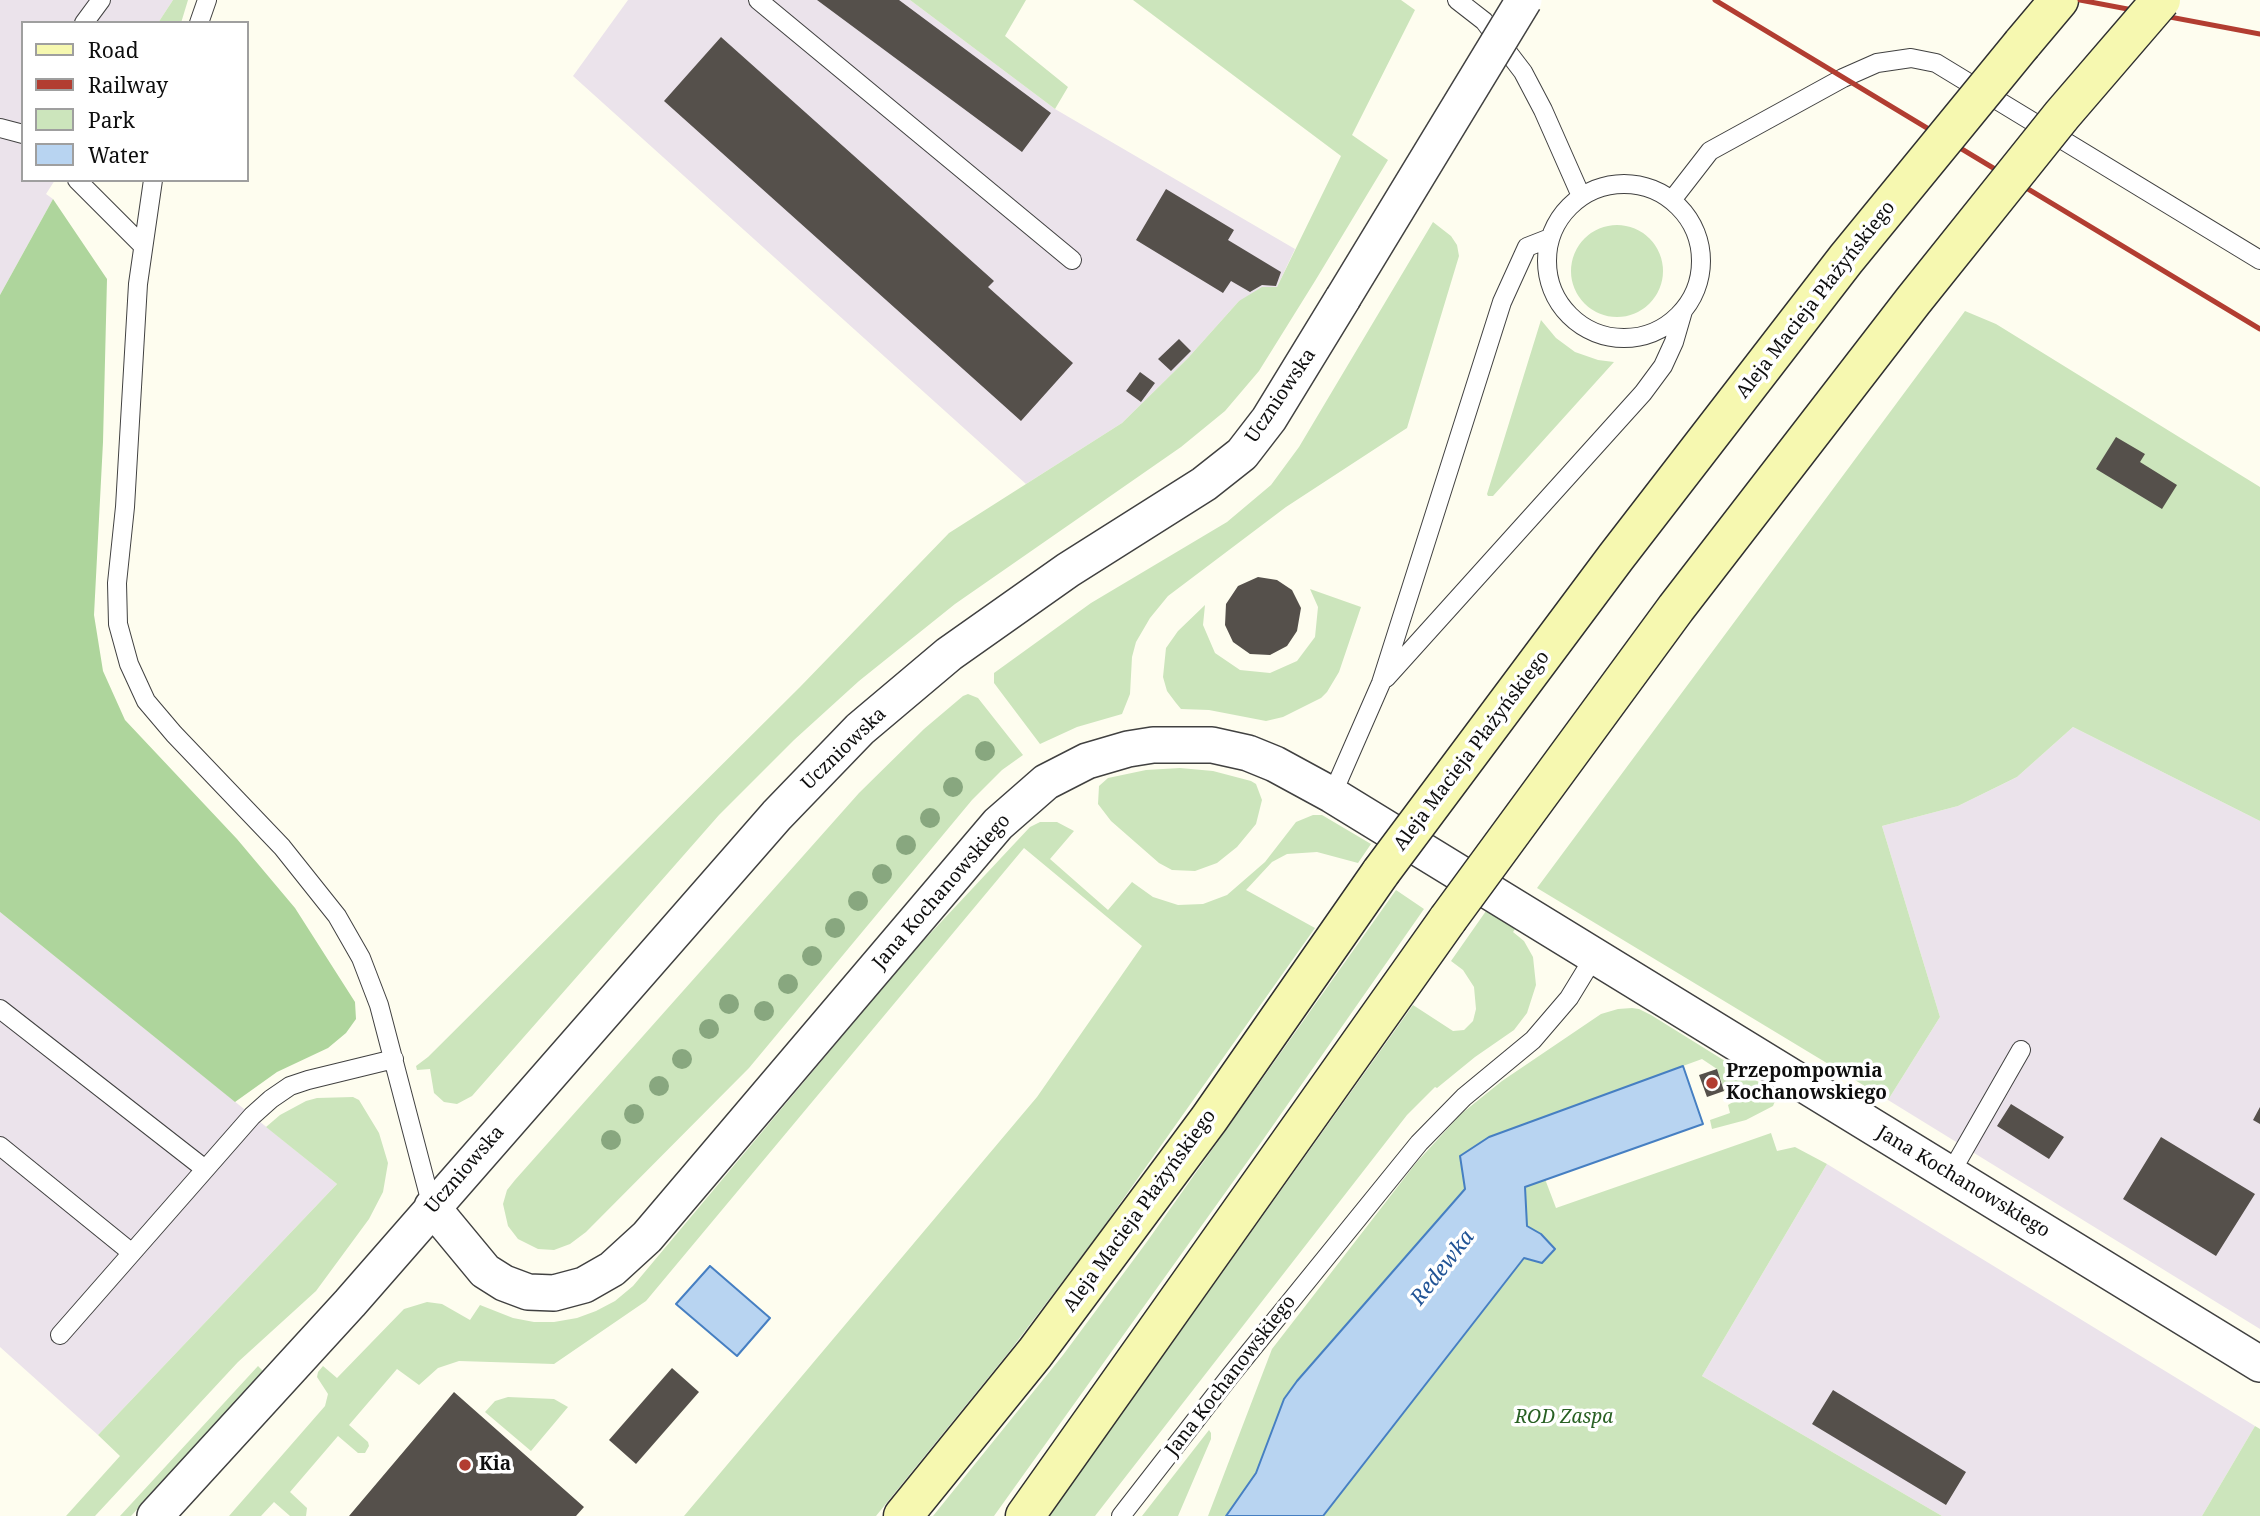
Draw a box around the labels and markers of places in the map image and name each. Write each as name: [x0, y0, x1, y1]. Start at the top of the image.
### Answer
place label: Przepompownia Kochanowskiego: [1726, 1061, 1887, 1105]
marker: Przepompownia Kochanowskiego: [1704, 1075, 1720, 1091]
place label: Kia: [479, 1454, 511, 1476]
marker: Kia: [457, 1457, 473, 1473]

